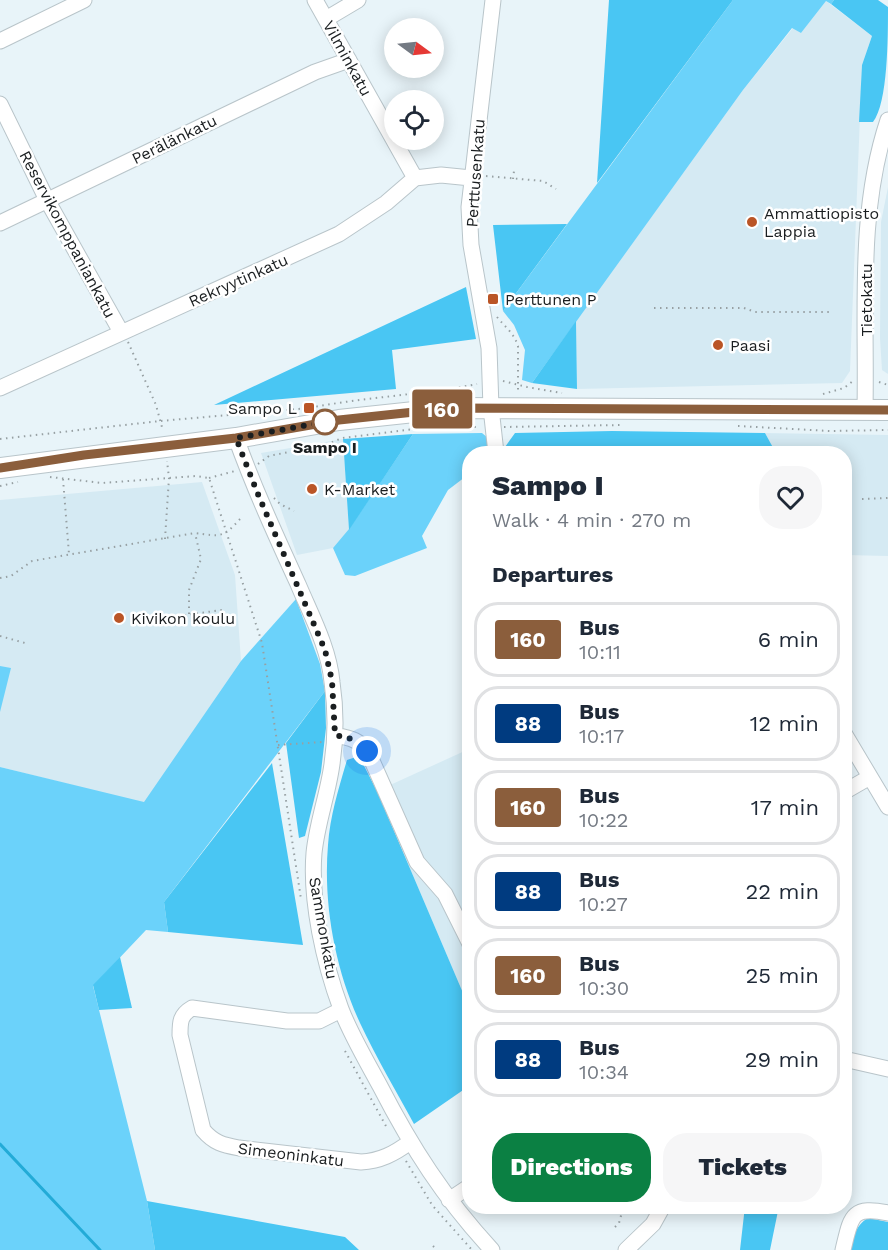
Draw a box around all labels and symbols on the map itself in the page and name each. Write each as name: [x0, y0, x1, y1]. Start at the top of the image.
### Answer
street label: Vilminkatu: [319, 17, 376, 99]
north arrow: [384, 18, 444, 78]
street label: Perälänkatu: [129, 111, 220, 168]
street label: Perttusenkatu: [462, 118, 489, 228]
street label: Reservikomppaniankatu: [15, 147, 120, 321]
place label: Ammattiopisto Lappia: [764, 204, 879, 241]
marker: Ammattiopisto Lappia: [745, 215, 759, 229]
street label: Rekryytinkatu: [186, 250, 291, 311]
street label: Tietokatu: [857, 263, 876, 337]
place label: Perttunen P: [505, 290, 597, 309]
marker: Perttunen P: [486, 292, 500, 306]
place label: Paasi: [730, 336, 771, 355]
marker: Paasi: [711, 338, 725, 352]
line badge: 160: [408, 390, 476, 428]
place label: Sampo L: [228, 399, 297, 418]
marker: Sampo L: [302, 401, 316, 415]
marker: Sampo I: [312, 409, 338, 435]
place label: Sampo I: [293, 438, 357, 457]
place label: K-Market: [324, 480, 396, 499]
marker: K-Market: [305, 482, 319, 496]
place label: Kivikon koulu: [131, 609, 235, 628]
marker: Kivikon koulu: [112, 611, 126, 625]
your location: [352, 736, 382, 766]
street label: Sammonkatu: [305, 876, 342, 981]
street label: Simeoninkatu: [237, 1139, 345, 1170]

